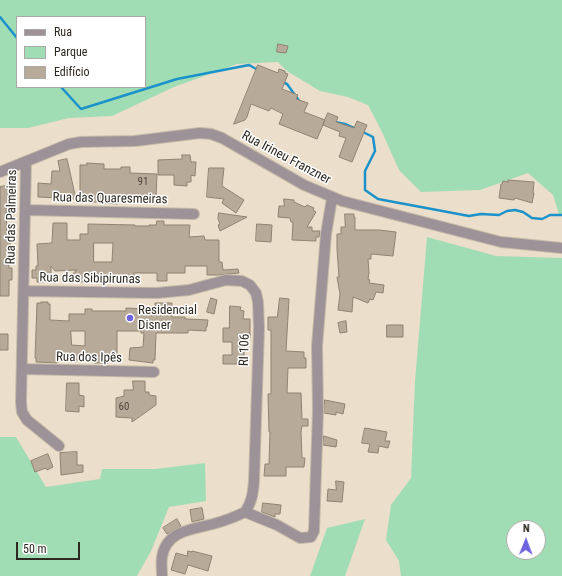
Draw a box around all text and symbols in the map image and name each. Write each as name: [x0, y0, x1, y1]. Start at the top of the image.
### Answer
legend: [16, 16, 146, 88]
text: Rua: [54, 25, 72, 39]
text: Parque: [54, 45, 87, 59]
text: Edifício: [54, 65, 90, 79]
street label: Rua Irineu Franzner: [239, 128, 333, 188]
street label: Rua das Palmeiras: [3, 169, 21, 265]
house number: 91: [138, 175, 148, 189]
street label: Rua das Quaresmeiras: [52, 190, 168, 208]
street label: Rua das Sibipirunas: [39, 270, 141, 288]
place label: Residencial Disner: [138, 303, 197, 334]
marker: Residencial Disner: [125, 313, 135, 323]
street label: RI 106: [237, 334, 253, 366]
street label: Rua dos Ipês: [56, 350, 122, 366]
house number: 60: [119, 400, 129, 414]
north arrow: [506, 520, 546, 560]
text: N: [523, 522, 530, 535]
scale bar: [18, 534, 82, 560]
text: 50 m: [23, 542, 47, 556]

